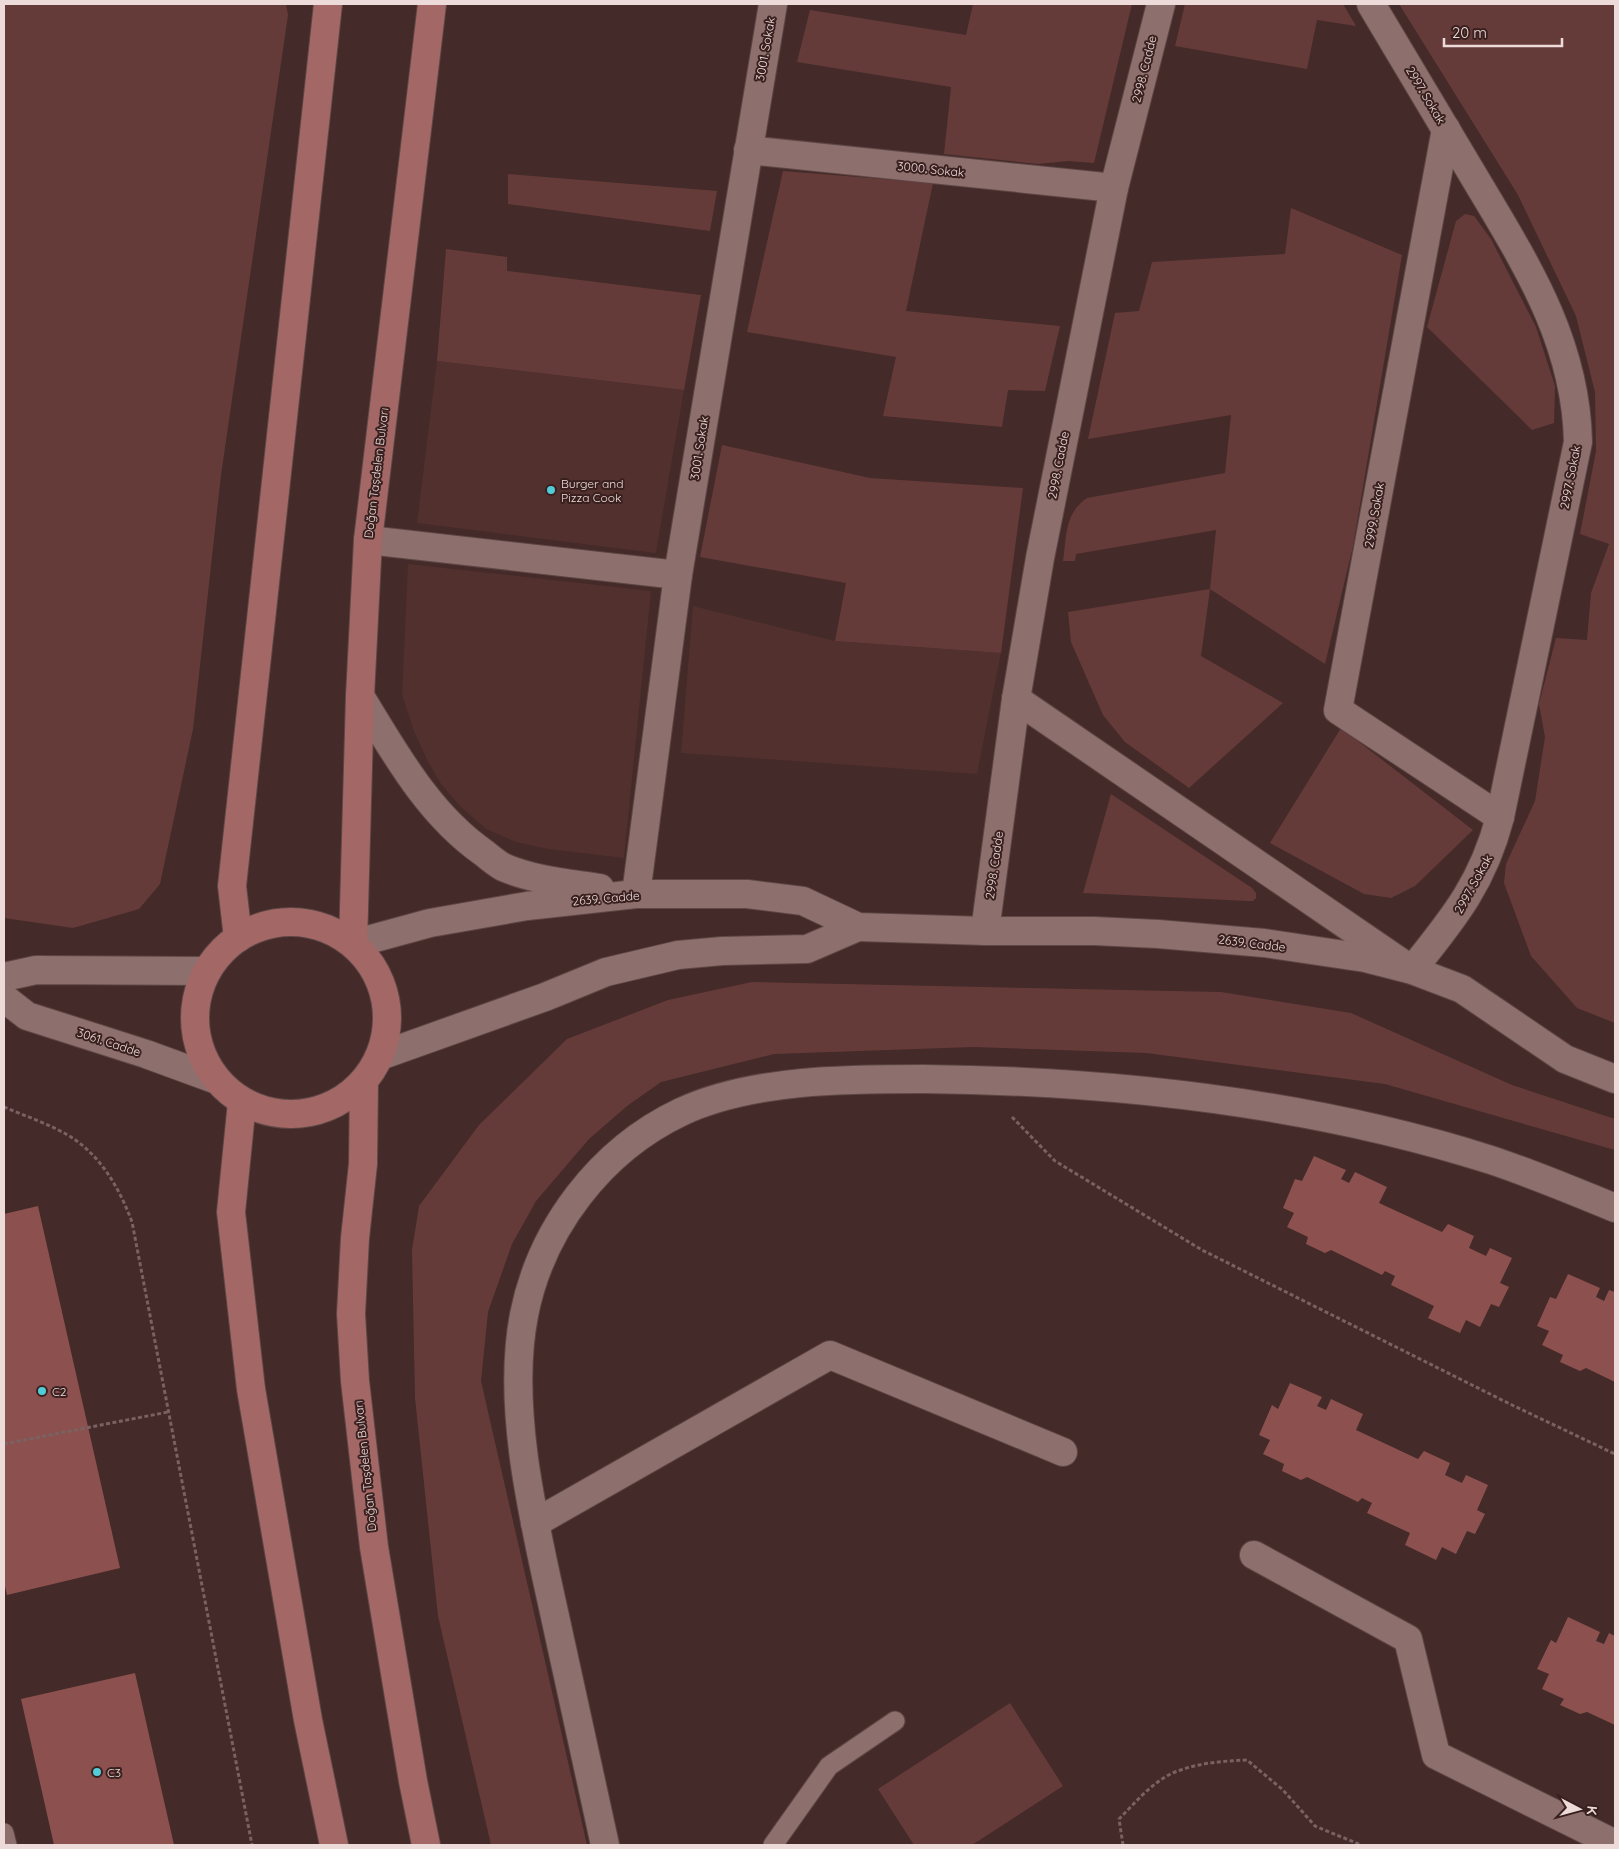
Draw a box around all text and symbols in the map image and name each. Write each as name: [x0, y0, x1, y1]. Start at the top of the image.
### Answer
scale bar: [1444, 15, 1562, 47]
street label: 3001. Sokak: [752, 16, 778, 82]
text: 20 m: [1452, 23, 1487, 42]
street label: 2998. Cadde: [1128, 34, 1160, 104]
street label: 2997. Sokak: [1403, 63, 1449, 127]
street label: 3000. Sokak: [897, 158, 965, 180]
street label: Doğan Taşdelen Bulvarı: [361, 407, 391, 539]
street label: 3001. Sokak: [687, 415, 711, 481]
street label: 2998. Cadde: [1044, 430, 1072, 500]
street label: 2997. Sokak: [1556, 444, 1584, 510]
place label: Burger and Pizza Cook: [561, 476, 624, 505]
street label: 2999. Sokak: [1361, 481, 1387, 549]
marker: Burger and Pizza Cook: [545, 484, 557, 496]
street label: 2998. Cadde: [982, 830, 1006, 900]
street label: 2997. Sokak: [1451, 852, 1495, 916]
street label: 2639. Cadde: [572, 888, 640, 908]
street label: 2639. Cadde: [1218, 931, 1287, 955]
street label: 3061. Cadde: [75, 1025, 143, 1059]
place label: C2: [52, 1384, 67, 1399]
marker: C2: [36, 1385, 48, 1397]
street label: Doğan Taşdelen Bulvarı: [351, 1400, 379, 1532]
place label: C3: [107, 1765, 121, 1780]
marker: C3: [91, 1766, 103, 1778]
north arrow: [1554, 1784, 1604, 1834]
text: K: [1582, 1805, 1601, 1816]

